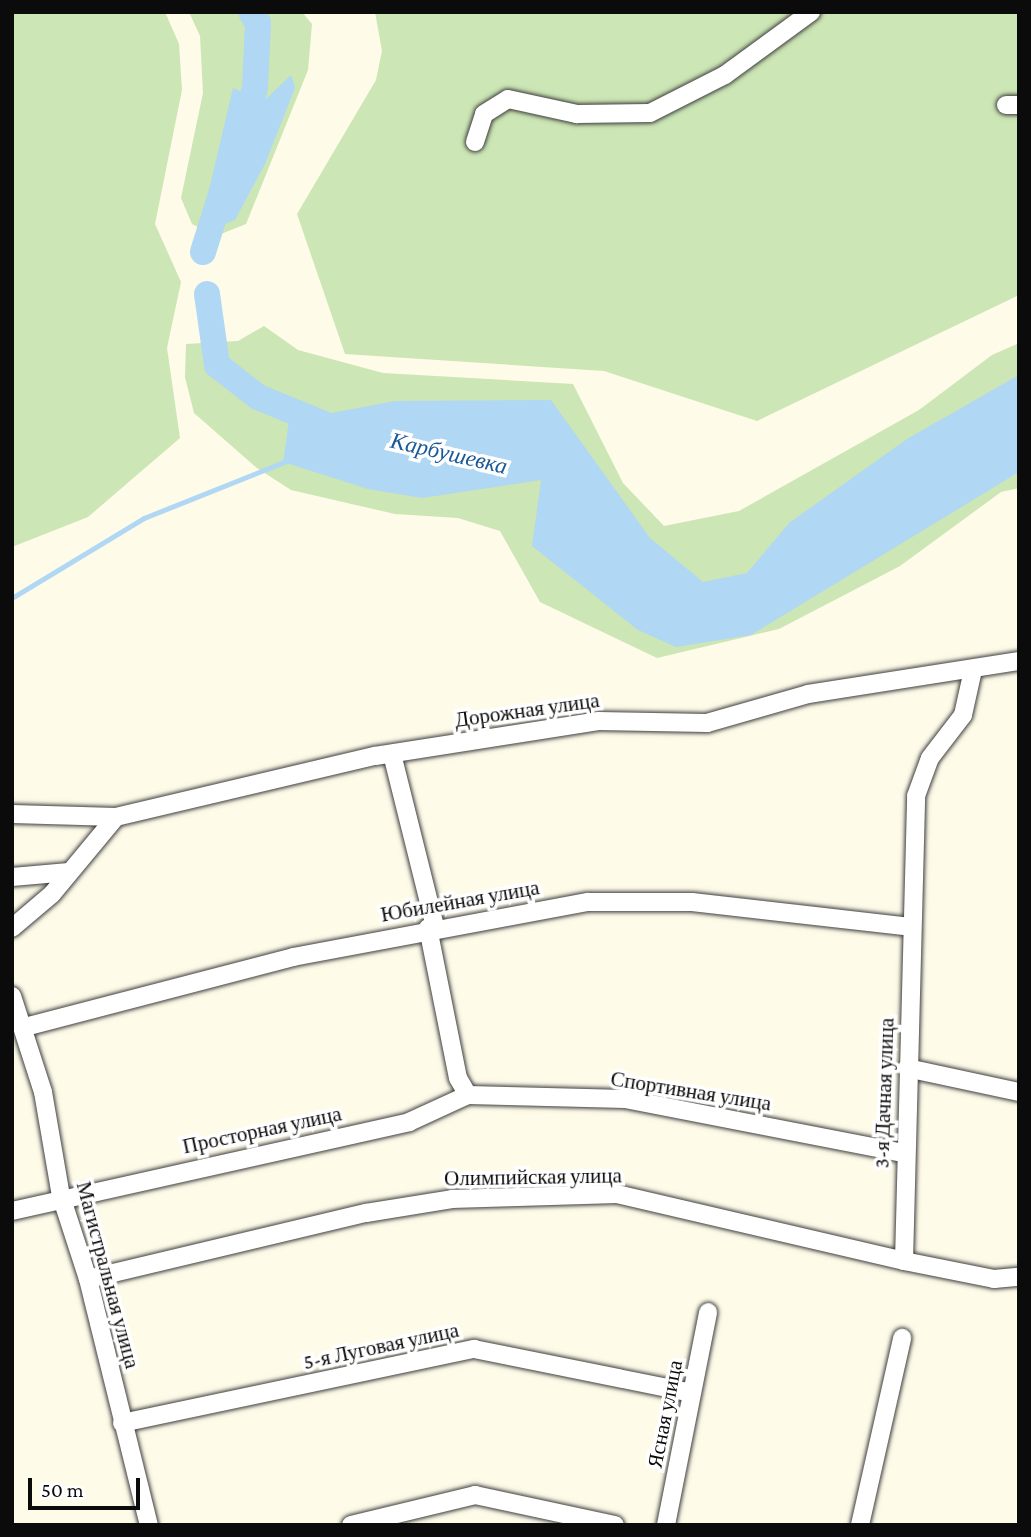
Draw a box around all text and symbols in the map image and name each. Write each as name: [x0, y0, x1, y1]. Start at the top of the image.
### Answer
water label: Карбушевка: [388, 426, 510, 480]
street label: Дорожная улица: [453, 687, 601, 733]
street label: Юбилейная улица: [379, 875, 541, 927]
street label: 3-я Дачная улица: [869, 1017, 899, 1169]
street label: Спортивная улица: [609, 1066, 773, 1116]
street label: Просторная улица: [180, 1101, 344, 1159]
street label: Олимпийская улица: [444, 1163, 622, 1191]
street label: Магистральная улица: [71, 1179, 145, 1371]
street label: 5-я Луговая улица: [301, 1317, 461, 1375]
street label: Ясная улица: [642, 1358, 688, 1470]
scale bar: [32, 1464, 144, 1508]
text: 50 m: [41, 1478, 84, 1502]

